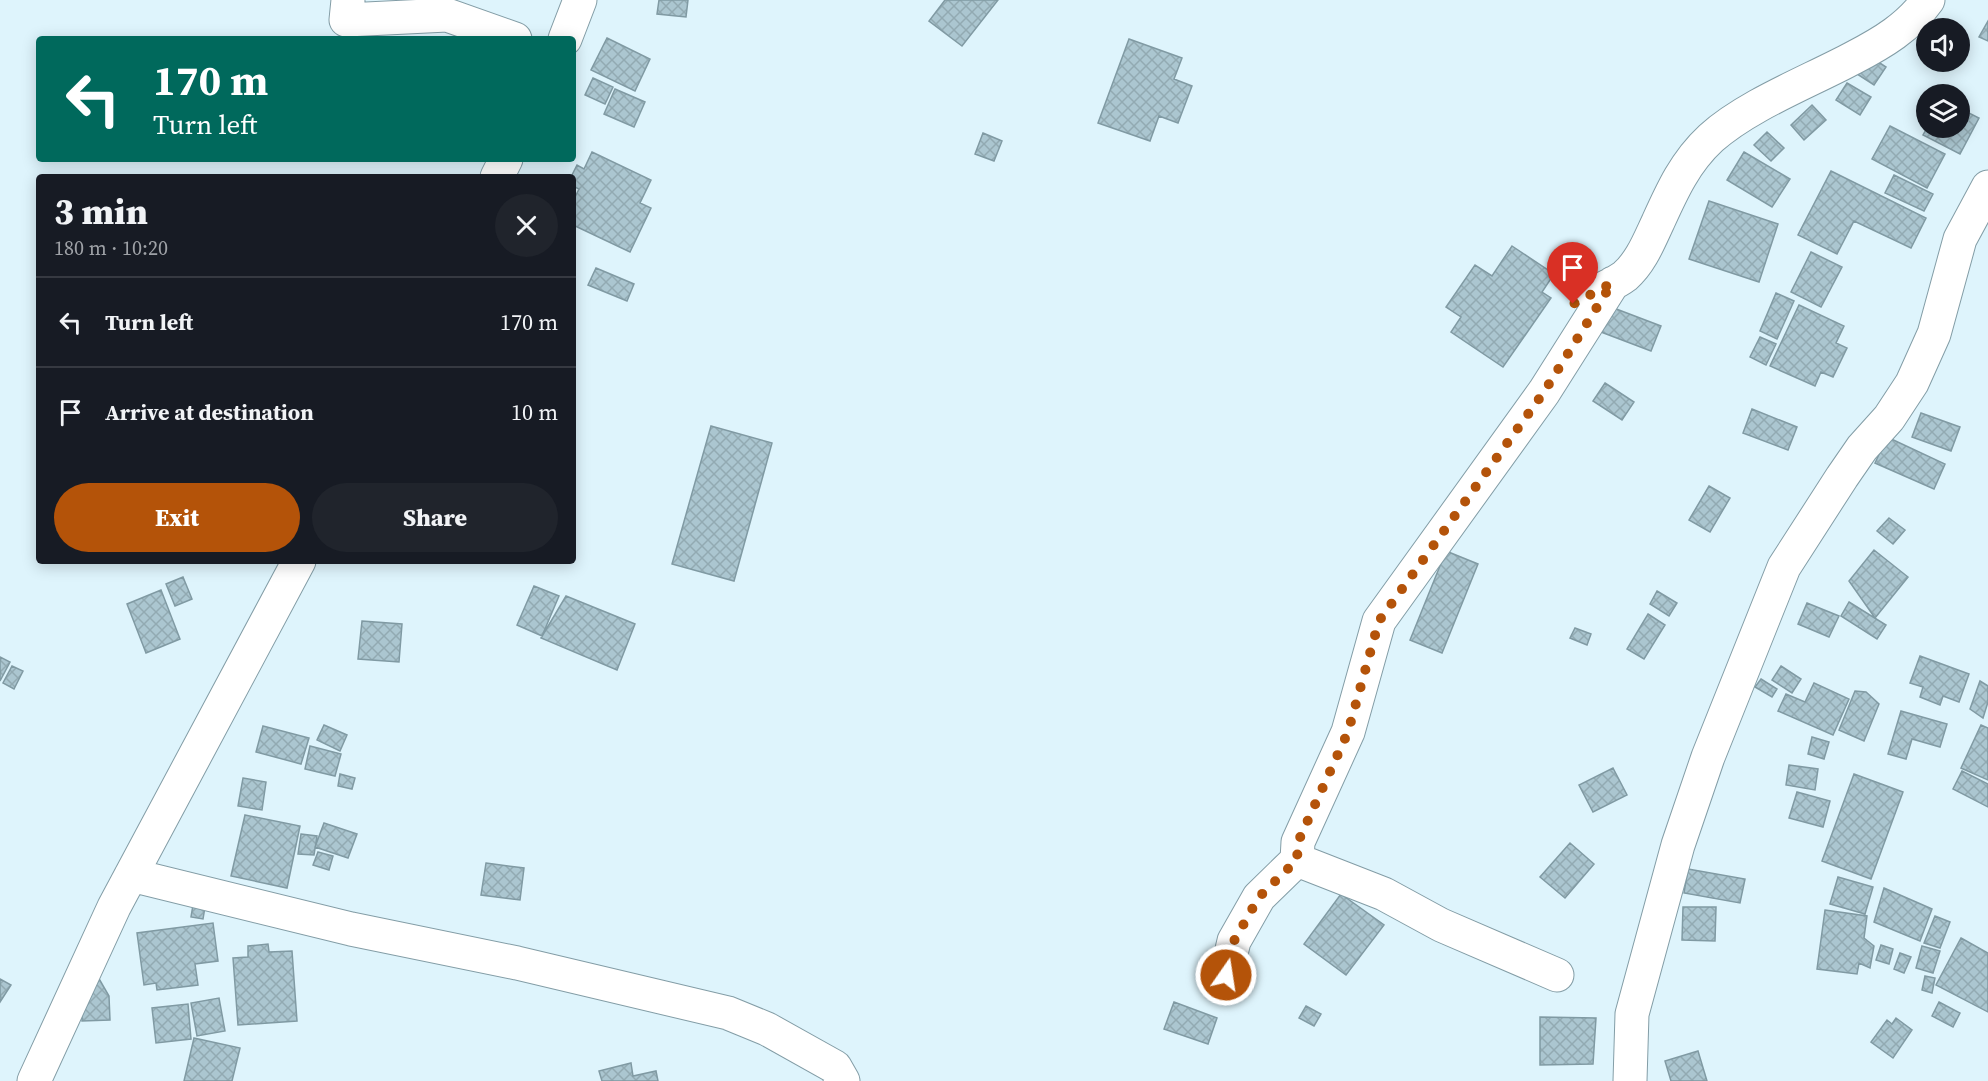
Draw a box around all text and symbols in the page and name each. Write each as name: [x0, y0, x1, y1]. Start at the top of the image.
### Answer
map controls: [1916, 18, 1970, 138]
button: sound: [1916, 18, 1970, 72]
text: 170 m: [153, 51, 268, 109]
icon: left: [54, 60, 132, 138]
button: layers: [1916, 84, 1970, 138]
text: Turn left: [153, 106, 257, 143]
text: 3 min: [54, 187, 148, 236]
button: close: [495, 194, 558, 257]
text: 180 m · 10:20: [54, 234, 168, 262]
pin: [1547, 242, 1598, 304]
icon: arrive: [1556, 251, 1589, 284]
icon: left: [54, 306, 87, 339]
text: Turn left: [105, 307, 193, 337]
text: 170 m: [500, 307, 558, 337]
icon: arrive: [54, 396, 87, 429]
text: Arrive at destination: [105, 397, 314, 427]
text: 10 m: [511, 397, 558, 427]
button: Exit: [54, 483, 300, 552]
button: Share: [312, 483, 558, 552]
position arrow: [1194, 943, 1258, 1007]

